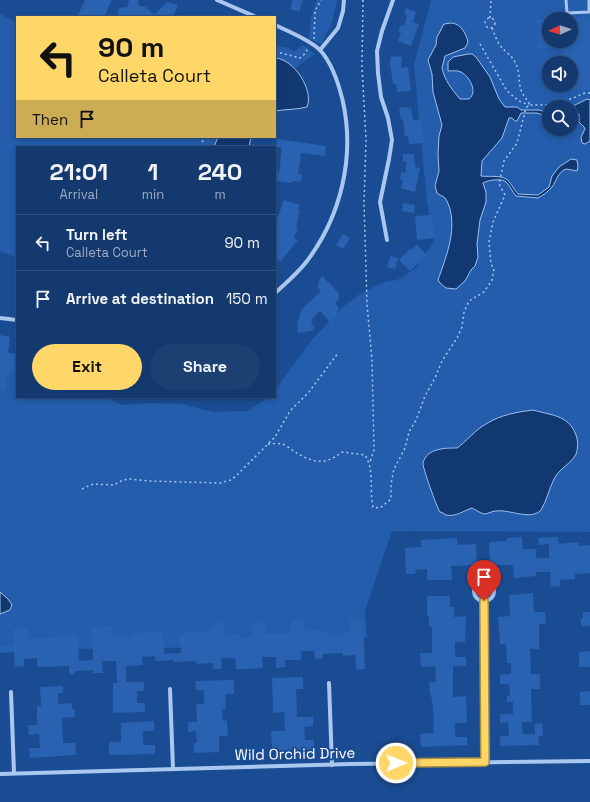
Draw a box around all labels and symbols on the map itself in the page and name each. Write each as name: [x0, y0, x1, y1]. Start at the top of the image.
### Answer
north arrow: [542, 12, 578, 48]
pin: [467, 560, 501, 601]
position arrow: [375, 742, 417, 784]
street label: Wild Orchid Drive: [234, 743, 356, 764]

